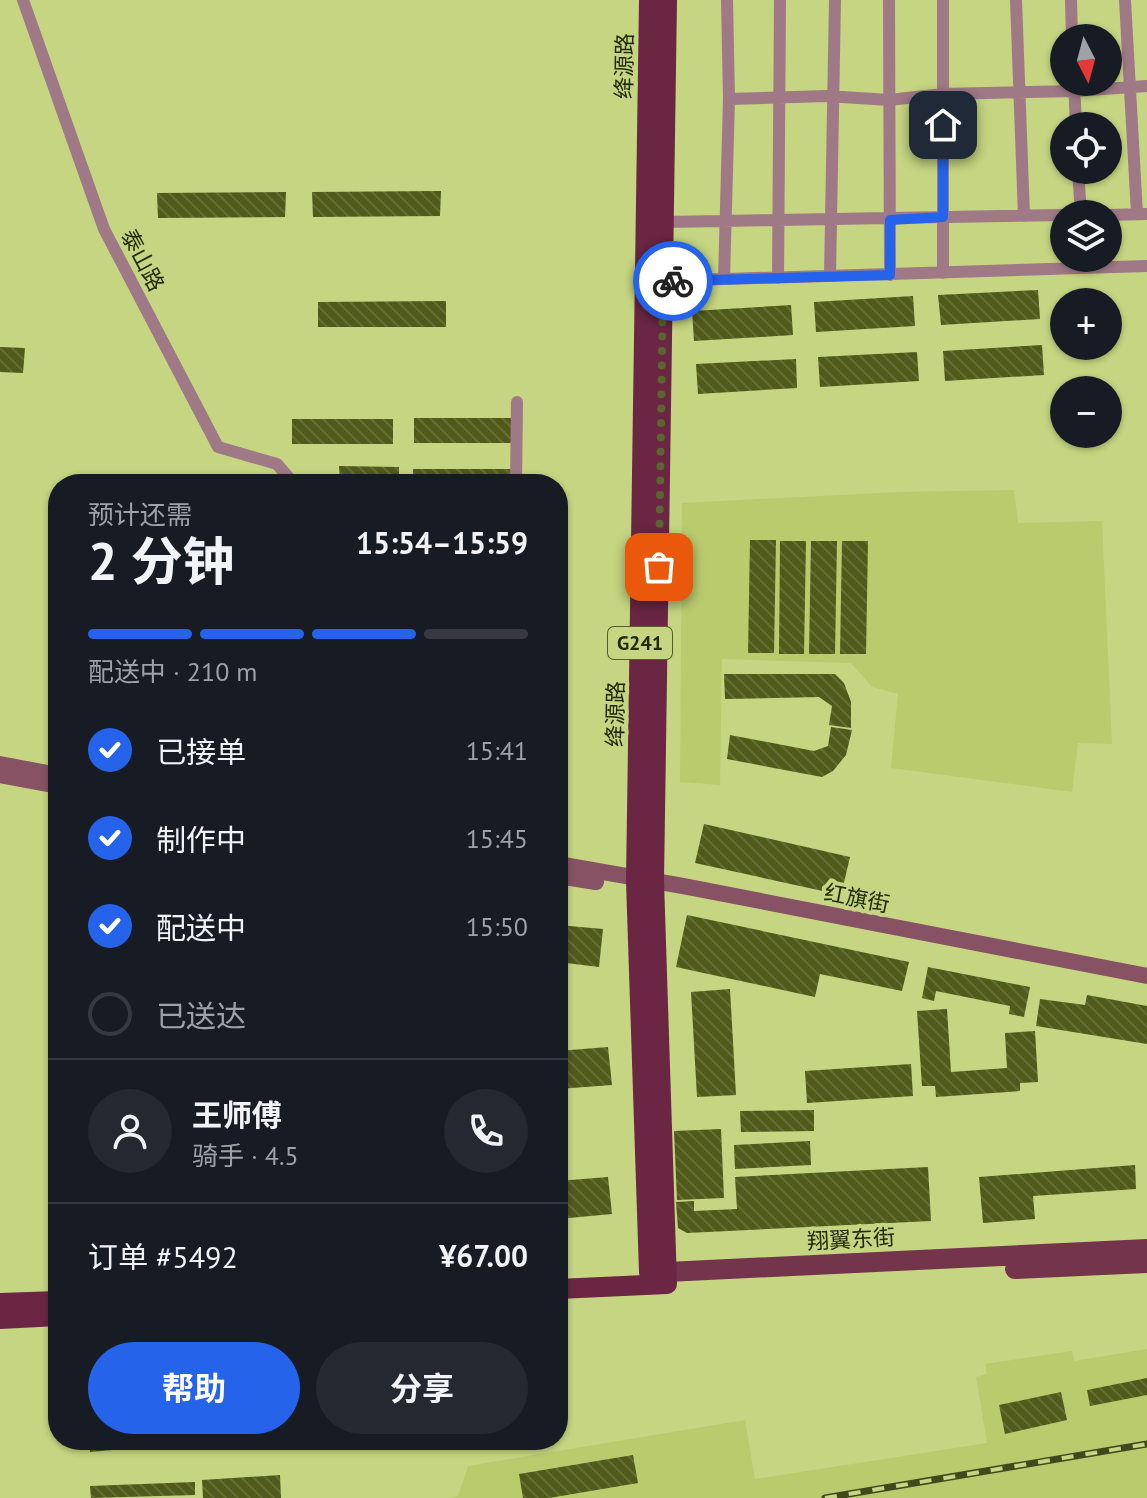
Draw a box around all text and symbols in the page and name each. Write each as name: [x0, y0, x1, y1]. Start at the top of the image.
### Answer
north arrow: [1050, 24, 1122, 96]
map controls: [1050, 24, 1122, 448]
street label: 绛源路: [609, 33, 639, 99]
pin: [909, 91, 977, 159]
icon: home: [921, 103, 965, 147]
button: locate: [1050, 112, 1122, 184]
button: layers: [1050, 200, 1122, 272]
street label: 泰山路: [115, 224, 171, 296]
courier: [633, 241, 713, 321]
icon: bike: [651, 259, 695, 303]
button: +: [1050, 288, 1122, 360]
button: −: [1050, 376, 1122, 448]
text: 预计还需: [88, 498, 192, 531]
text: 15:54–15:59: [356, 523, 528, 562]
text: 2 分钟: [88, 527, 235, 594]
pin: [625, 533, 693, 601]
icon: bag: [637, 545, 681, 589]
road number: G241: [608, 627, 672, 659]
text: 配送中 · 210 m: [88, 655, 257, 688]
street label: 绛源路: [600, 681, 630, 747]
icon: check: [88, 728, 132, 772]
text: 已接单: [156, 732, 246, 771]
text: 15:41: [466, 734, 528, 767]
icon: check: [88, 816, 132, 860]
text: 制作中: [156, 820, 246, 859]
text: 15:45: [466, 822, 528, 855]
street label: 红旗街: [822, 878, 892, 918]
icon: check: [88, 904, 132, 948]
text: 配送中: [156, 908, 246, 947]
text: 15:50: [466, 910, 528, 943]
text: 已送达: [156, 996, 246, 1035]
button: person: [88, 1089, 172, 1173]
button: phone: [444, 1089, 528, 1173]
text: 王师傅: [192, 1095, 282, 1134]
text: 骑手 · 4.5: [192, 1139, 299, 1172]
street label: 翔翼东街: [806, 1223, 896, 1255]
text: ¥67.00: [439, 1236, 528, 1275]
text: 订单 #5492: [88, 1237, 238, 1276]
button: 帮助: [88, 1342, 300, 1434]
button: 分享: [316, 1342, 528, 1434]

